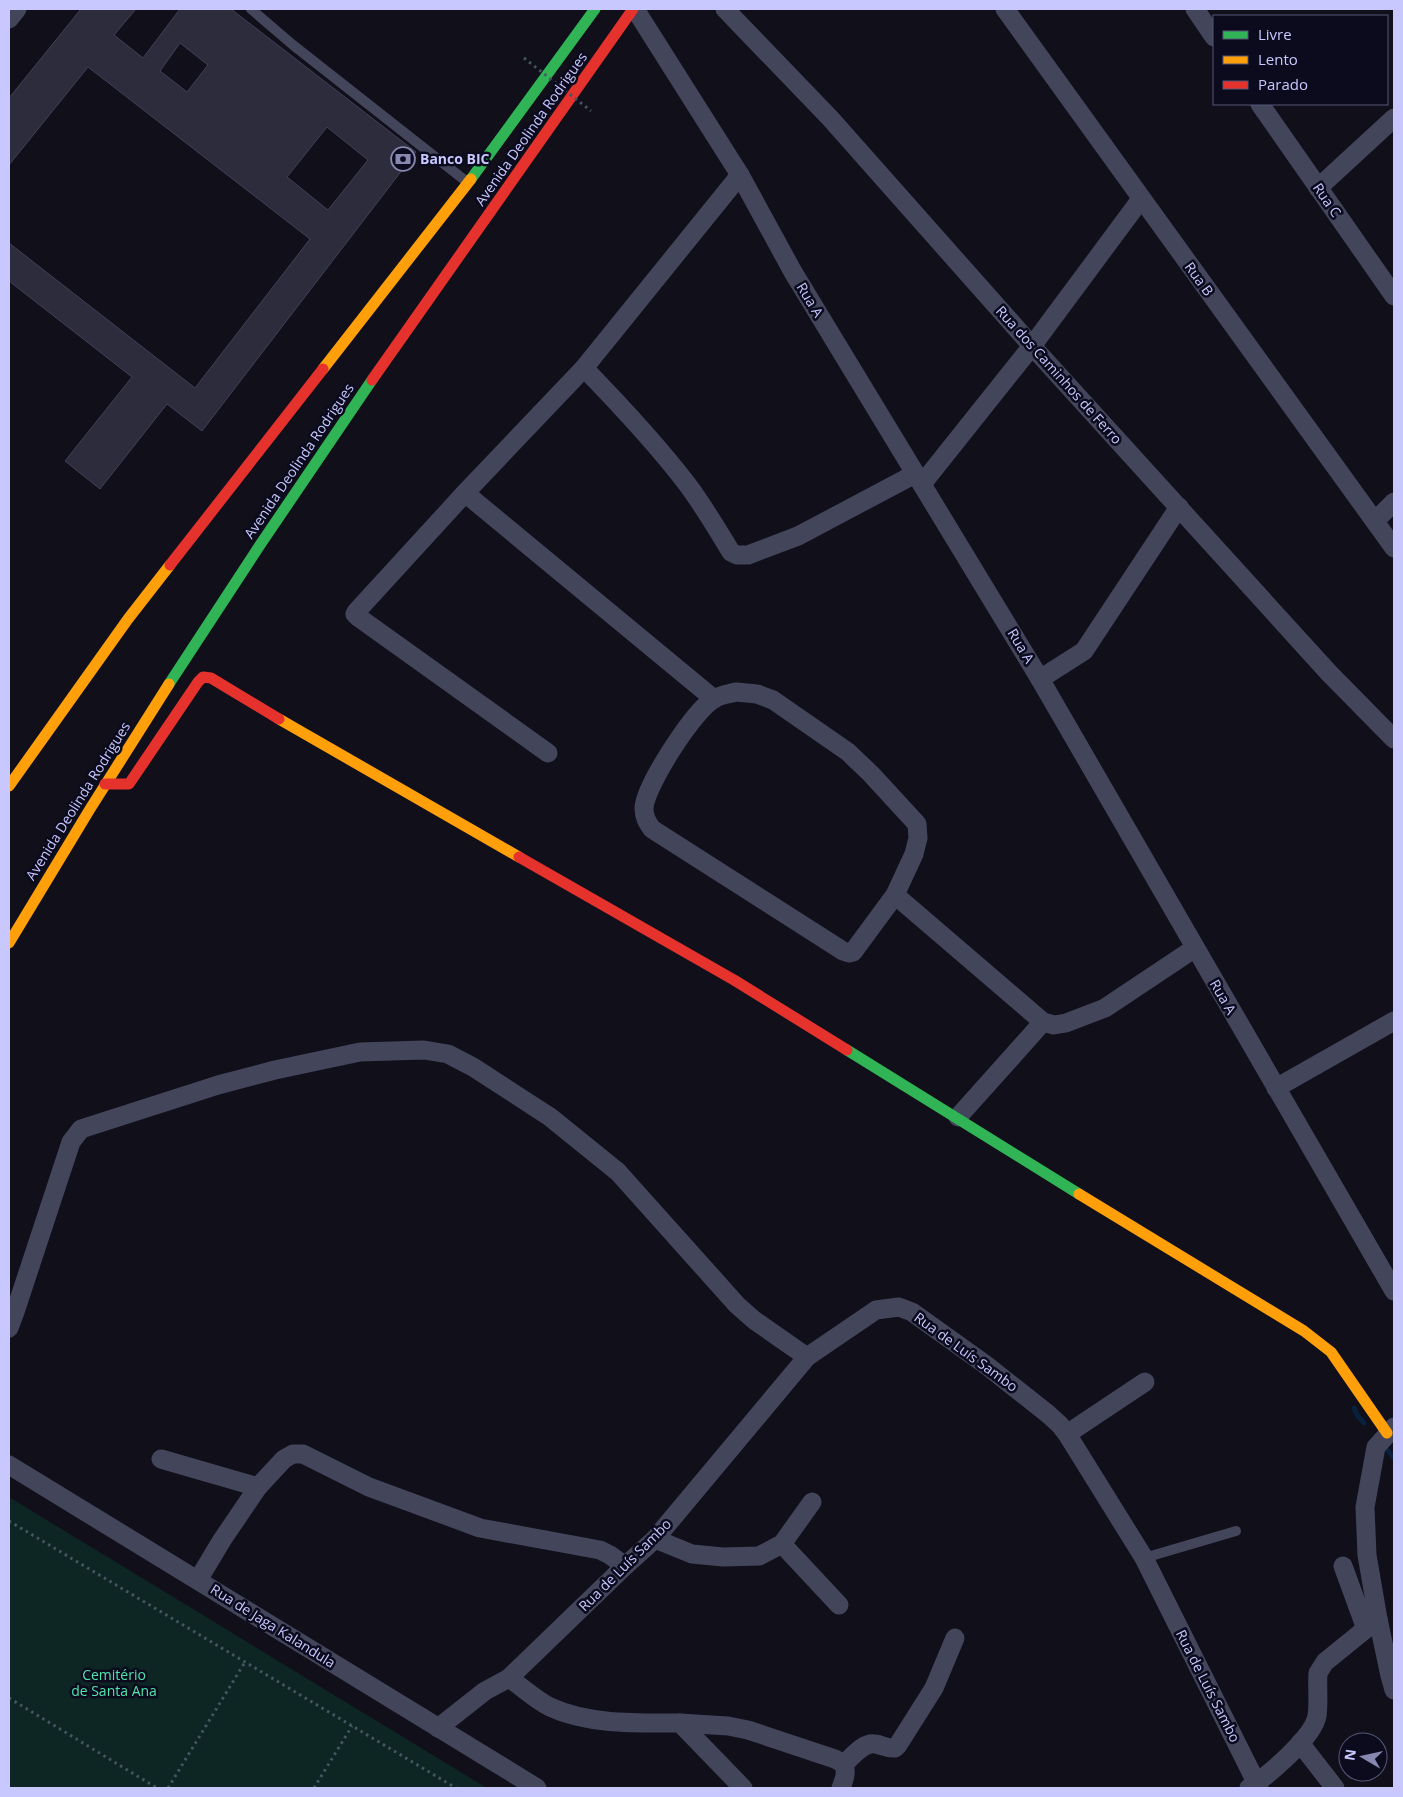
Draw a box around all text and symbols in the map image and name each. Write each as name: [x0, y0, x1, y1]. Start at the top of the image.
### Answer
legend: [1213, 15, 1388, 105]
text: Livre: [1258, 24, 1292, 44]
street label: Avenida Deolinda Rodrigues: [470, 48, 591, 209]
text: Lento: [1258, 49, 1298, 69]
text: Parado: [1258, 74, 1308, 94]
bank icon: Banco BIC: [390, 146, 416, 172]
place label: Banco BIC: [420, 149, 490, 168]
street label: Rua C: [1309, 179, 1346, 221]
street label: Rua B: [1181, 258, 1218, 300]
street label: Rua A: [793, 279, 828, 321]
street label: Rua dos Caminhos de Ferro: [992, 301, 1127, 448]
street label: Avenida Deolinda Rodrigues: [239, 379, 358, 542]
street label: Rua A: [1004, 625, 1039, 667]
street label: Avenida Deolinda Rodrigues: [21, 718, 134, 884]
street label: Rua A: [1206, 976, 1241, 1018]
street label: Rua de Luís Sambo: [911, 1308, 1022, 1396]
street label: Rua de Luís Sambo: [574, 1514, 675, 1615]
street label: Rua de Jaga Kalandula: [207, 1579, 339, 1672]
street label: Rua de Luís Sambo: [1172, 1626, 1245, 1745]
park label: Cemitério de Santa Ana: [71, 1665, 157, 1700]
north arrow: [1338, 1732, 1388, 1782]
text: N: [1339, 1748, 1360, 1762]

